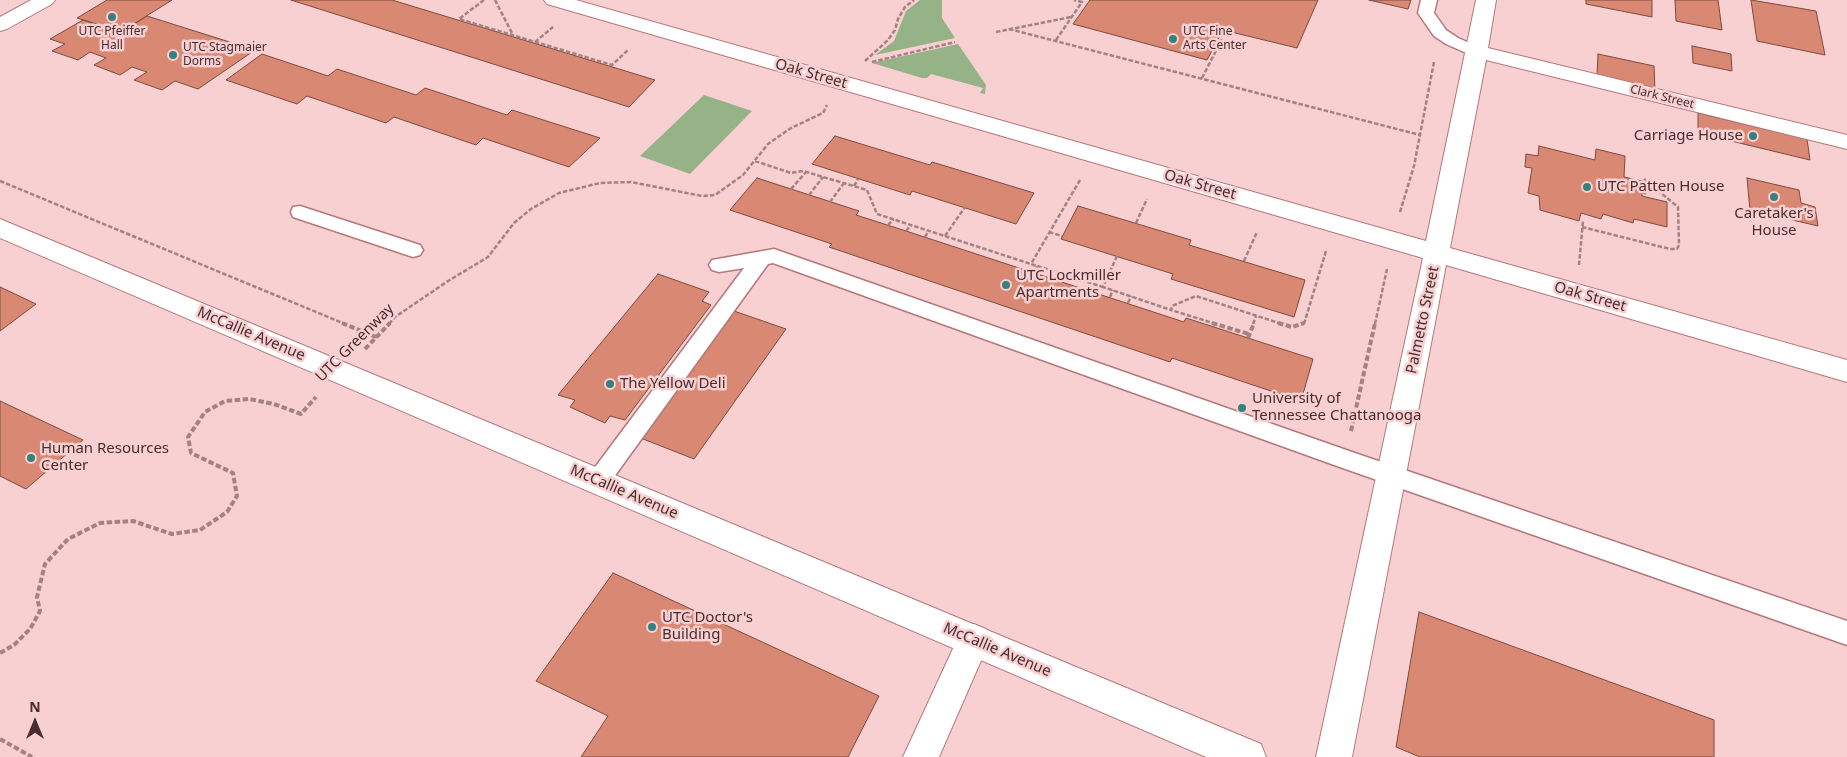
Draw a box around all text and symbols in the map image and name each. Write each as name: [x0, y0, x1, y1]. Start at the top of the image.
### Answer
marker: UTC Pfeiffer Hall: [106, 11, 118, 23]
place label: UTC Pfeiffer Hall: [78, 25, 146, 53]
place label: UTC Fine Arts Center: [1183, 25, 1247, 53]
marker: UTC Fine Arts Center: [1167, 33, 1179, 45]
place label: UTC Stagmaier Dorms: [183, 41, 267, 69]
marker: UTC Stagmaier Dorms: [167, 49, 179, 61]
street label: Oak Street: [773, 55, 849, 93]
street label: Clark Street: [1629, 82, 1695, 112]
place label: Carriage House: [1634, 127, 1743, 145]
marker: Carriage House: [1747, 130, 1759, 142]
street label: Oak Street: [1162, 166, 1238, 204]
place label: UTC Patten House: [1597, 178, 1724, 196]
marker: UTC Patten House: [1581, 181, 1593, 193]
marker: Caretaker's House: [1768, 191, 1780, 203]
place label: Caretaker's House: [1734, 205, 1814, 240]
street label: Palmetto Street: [1403, 265, 1443, 375]
place label: UTC Lockmiller Apartments: [1016, 267, 1121, 302]
street label: Oak Street: [1552, 278, 1628, 316]
marker: UTC Lockmiller Apartments: [1000, 279, 1012, 291]
street label: UTC Greenway: [312, 300, 398, 386]
street label: McCallie Avenue: [194, 303, 308, 365]
place label: The Yellow Deli: [620, 375, 726, 393]
marker: The Yellow Deli: [604, 378, 616, 390]
place label: University of Tennessee Chattanooga: [1252, 390, 1421, 425]
marker: University of Tennessee Chattanooga: [1236, 402, 1248, 414]
place label: Human Resources Center: [41, 440, 169, 475]
marker: Human Resources Center: [25, 452, 37, 464]
street label: McCallie Avenue: [567, 461, 681, 523]
place label: UTC Doctor's Building: [662, 609, 753, 644]
street label: McCallie Avenue: [940, 619, 1054, 681]
marker: UTC Doctor's Building: [646, 621, 658, 633]
north arrow: [10, 697, 60, 747]
text: N: [29, 697, 41, 716]

